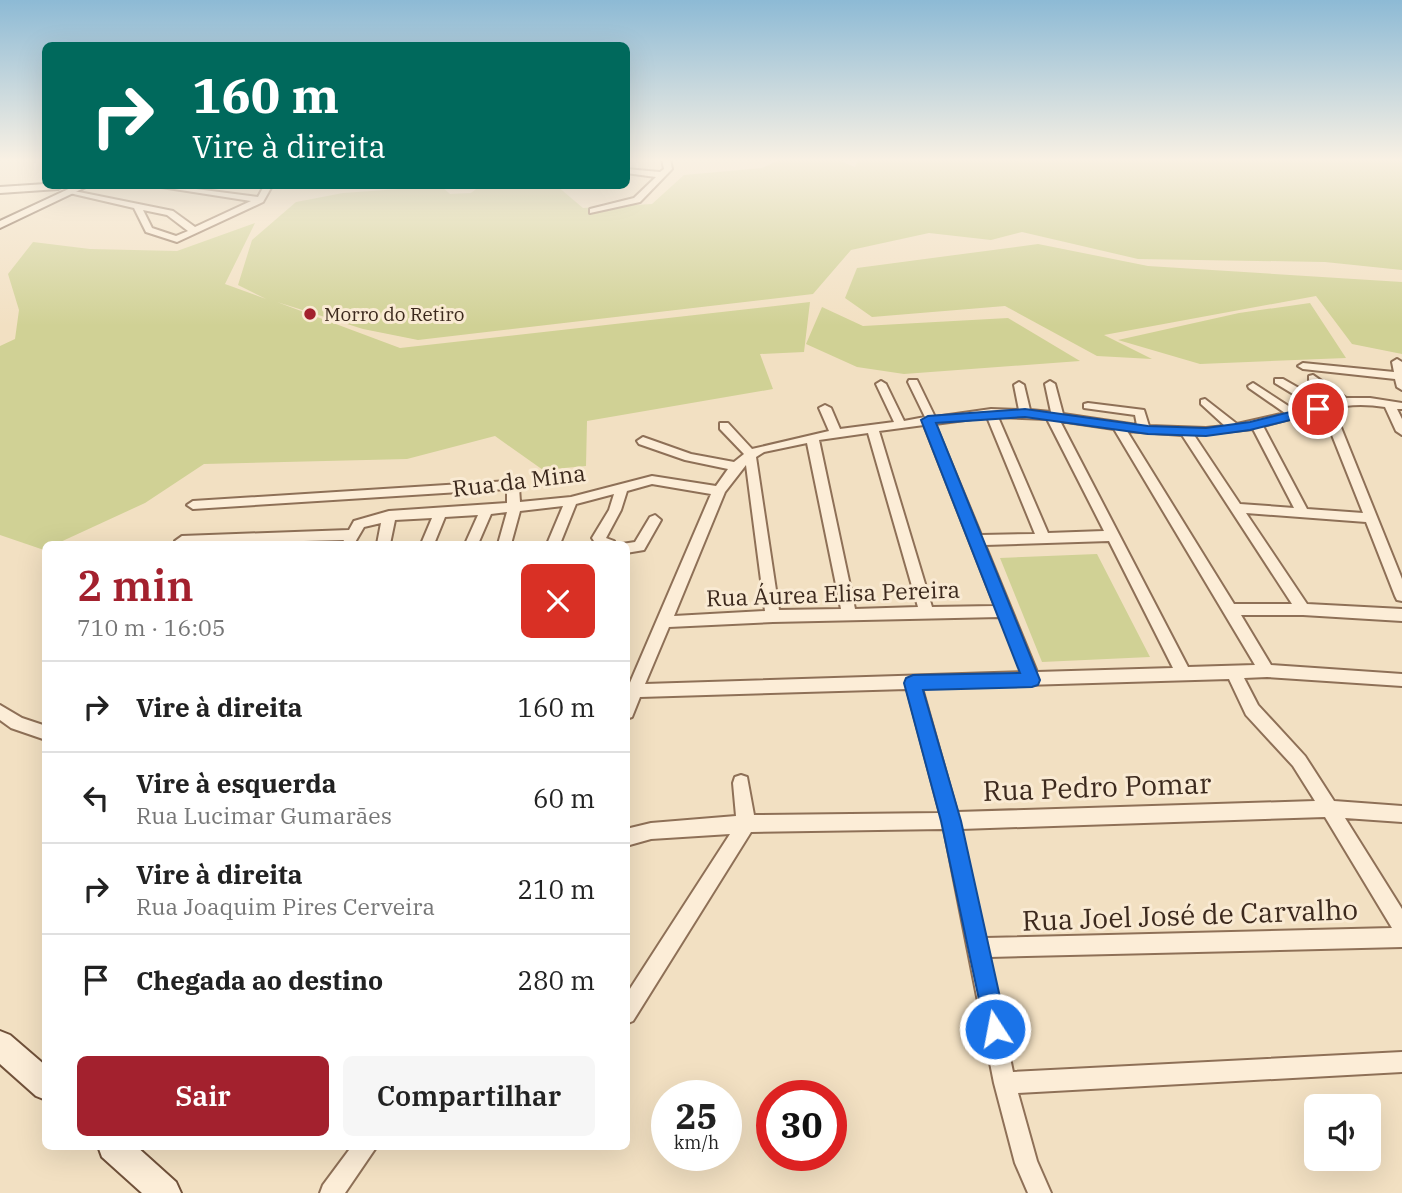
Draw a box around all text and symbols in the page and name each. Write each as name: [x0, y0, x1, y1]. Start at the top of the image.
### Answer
text: 160 m: [192, 63, 339, 126]
icon: right: [77, 70, 168, 161]
text: Vire à direita: [192, 125, 386, 167]
place label: Morro do Retiro: [324, 302, 464, 326]
marker: Morro do Retiro: [302, 306, 318, 322]
pin: [1288, 379, 1348, 439]
icon: arrive: [1299, 390, 1337, 428]
street label: Rua da Mina: [451, 457, 587, 503]
text: 2 min: [77, 558, 194, 613]
button: close: [521, 564, 595, 638]
street label: Rua Áurea Elisa Pereira: [705, 574, 961, 612]
text: 710 m · 16:05: [77, 612, 226, 642]
icon: right: [77, 688, 115, 726]
text: Vire à direita: [136, 690, 303, 724]
text: 160 m: [517, 690, 595, 724]
street label: Rua Pedro Pomar: [982, 764, 1213, 809]
text: Vire à esquerda: [136, 766, 337, 800]
icon: left: [77, 779, 115, 817]
text: 60 m: [533, 781, 595, 815]
text: Rua Lucimar Gumarães: [136, 800, 392, 830]
text: Vire à direita: [136, 857, 303, 891]
icon: right: [77, 870, 115, 908]
text: 210 m: [517, 872, 595, 906]
street label: Rua Joel José de Carvalho: [1021, 890, 1359, 939]
text: Rua Joaquim Pires Cerveira: [136, 891, 435, 921]
icon: arrive: [77, 961, 115, 999]
text: Chegada ao destino: [136, 963, 383, 997]
text: 280 m: [517, 963, 595, 997]
position arrow: [958, 992, 1032, 1066]
button: Sair: [77, 1056, 329, 1136]
button: Compartilhar: [343, 1056, 595, 1136]
speed limit sign: 30: [756, 1080, 847, 1171]
text: 25: [675, 1093, 718, 1139]
map controls: [1304, 1094, 1381, 1171]
button: sound: [1304, 1094, 1381, 1171]
text: km/h: [674, 1131, 719, 1154]

